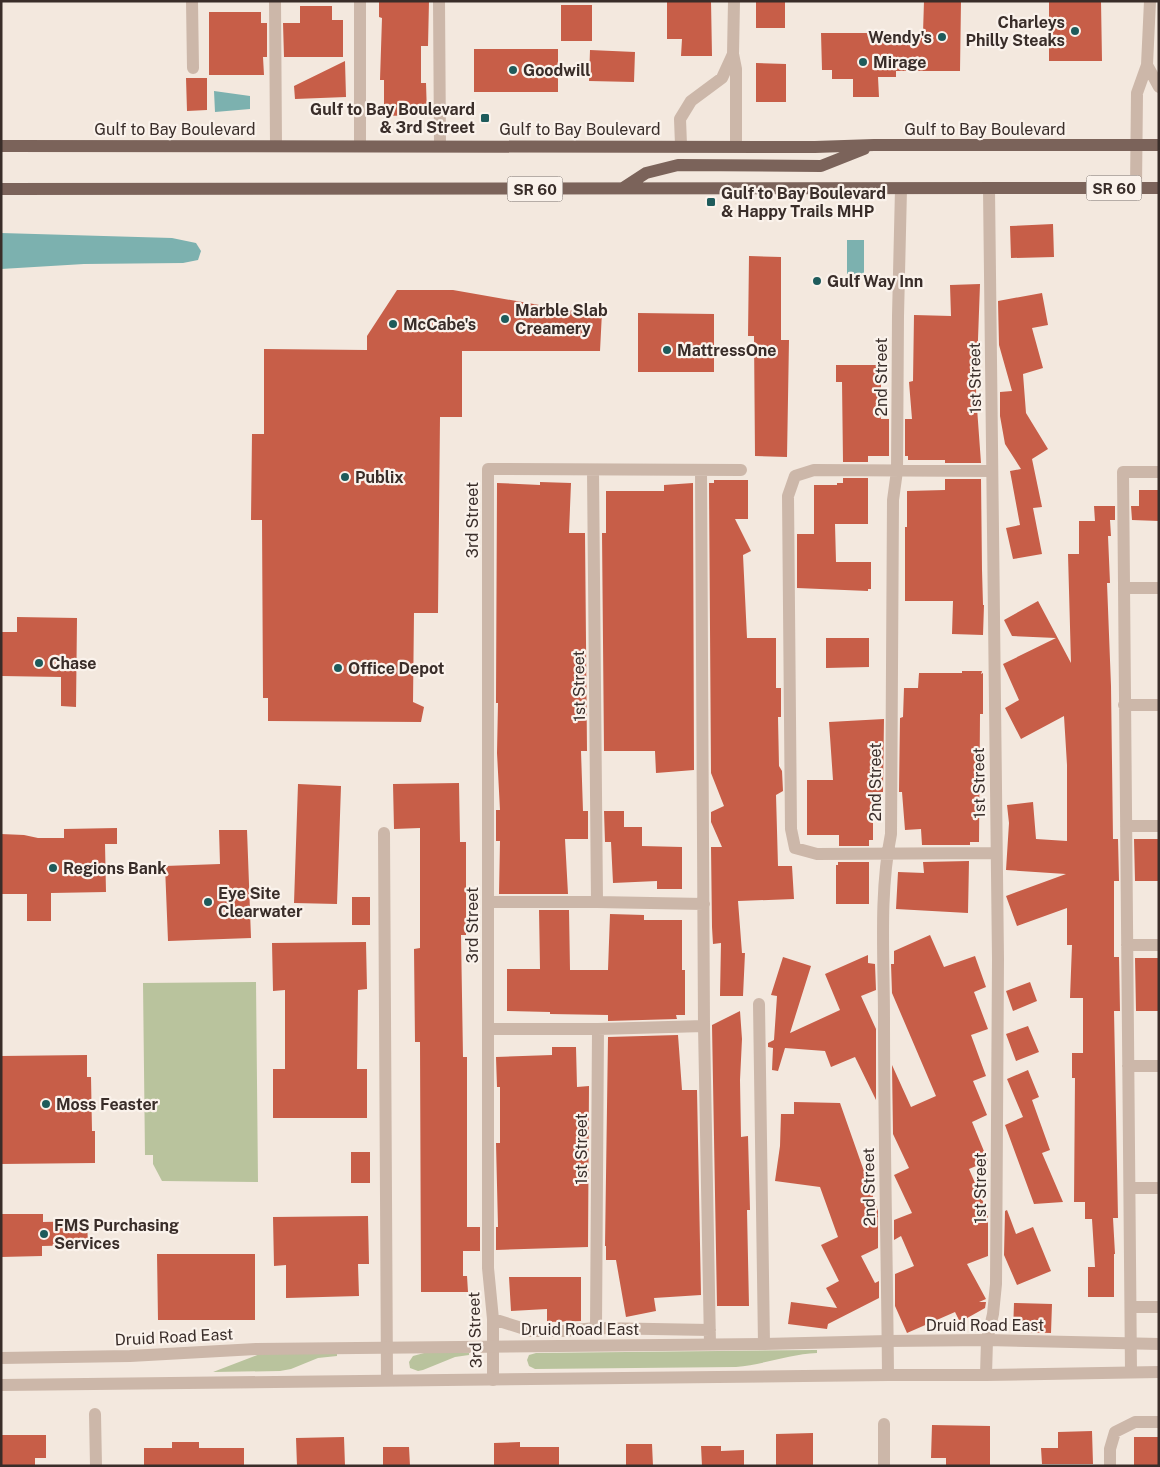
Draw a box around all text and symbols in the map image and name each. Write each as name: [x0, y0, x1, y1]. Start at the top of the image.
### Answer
place label: Charleys Philly Steaks: [965, 13, 1065, 50]
marker: Charleys Philly Steaks: [1069, 25, 1081, 37]
place label: Wendy's: [868, 28, 932, 47]
marker: Wendy's: [936, 31, 948, 43]
place label: Mirage: [873, 53, 927, 72]
marker: Mirage: [857, 56, 869, 68]
place label: Goodwill: [523, 61, 591, 80]
marker: Goodwill: [507, 64, 519, 76]
place label: Gulf to Bay Boulevard & 3rd Street: [310, 100, 475, 137]
marker: Gulf to Bay Boulevard & 3rd Street: [479, 112, 491, 124]
street label: Gulf to Bay Boulevard: [94, 120, 256, 139]
street label: Gulf to Bay Boulevard: [499, 120, 661, 139]
street label: Gulf to Bay Boulevard: [904, 120, 1066, 139]
road number: SR 60: [508, 176, 562, 202]
road number: SR 60: [1086, 176, 1142, 200]
place label: Gulf to Bay Boulevard & Happy Trails MHP: [721, 184, 886, 221]
marker: Gulf to Bay Boulevard & Happy Trails MHP: [705, 196, 717, 208]
place label: Gulf Way Inn: [827, 272, 923, 291]
marker: Gulf Way Inn: [811, 275, 823, 287]
place label: Marble Slab Creamery: [515, 301, 608, 338]
marker: Marble Slab Creamery: [499, 313, 511, 325]
place label: McCabe's: [403, 315, 476, 334]
marker: McCabe's: [387, 318, 399, 330]
street label: 2nd Street: [872, 338, 891, 416]
place label: MattressOne: [677, 341, 776, 360]
street label: 1st Street: [965, 342, 985, 414]
marker: MattressOne: [661, 344, 673, 356]
place label: Publix: [355, 468, 404, 487]
marker: Publix: [339, 471, 351, 483]
street label: 3rd Street: [463, 482, 482, 558]
street label: 1st Street: [569, 650, 589, 722]
place label: Chase: [49, 654, 97, 673]
marker: Chase: [33, 657, 45, 669]
place label: Office Depot: [348, 659, 445, 678]
marker: Office Depot: [332, 662, 344, 674]
street label: 2nd Street: [866, 743, 885, 821]
street label: 1st Street: [969, 747, 989, 819]
place label: Regions Bank: [63, 859, 167, 878]
marker: Regions Bank: [47, 862, 59, 874]
place label: Eye Site Clearwater: [218, 884, 303, 921]
street label: 3rd Street: [463, 887, 482, 963]
marker: Eye Site Clearwater: [202, 896, 214, 908]
place label: Moss Feaster: [56, 1095, 159, 1114]
marker: Moss Feaster: [40, 1098, 52, 1110]
street label: 1st Street: [572, 1113, 591, 1185]
street label: 2nd Street: [859, 1147, 879, 1227]
street label: 1st Street: [971, 1152, 990, 1224]
place label: FMS Purchasing Services: [54, 1216, 179, 1253]
marker: FMS Purchasing Services: [38, 1228, 50, 1240]
street label: 3rd Street: [464, 1292, 486, 1368]
street label: Druid Road East: [926, 1316, 1044, 1335]
street label: Druid Road East: [521, 1320, 639, 1339]
street label: Druid Road East: [114, 1324, 234, 1350]

